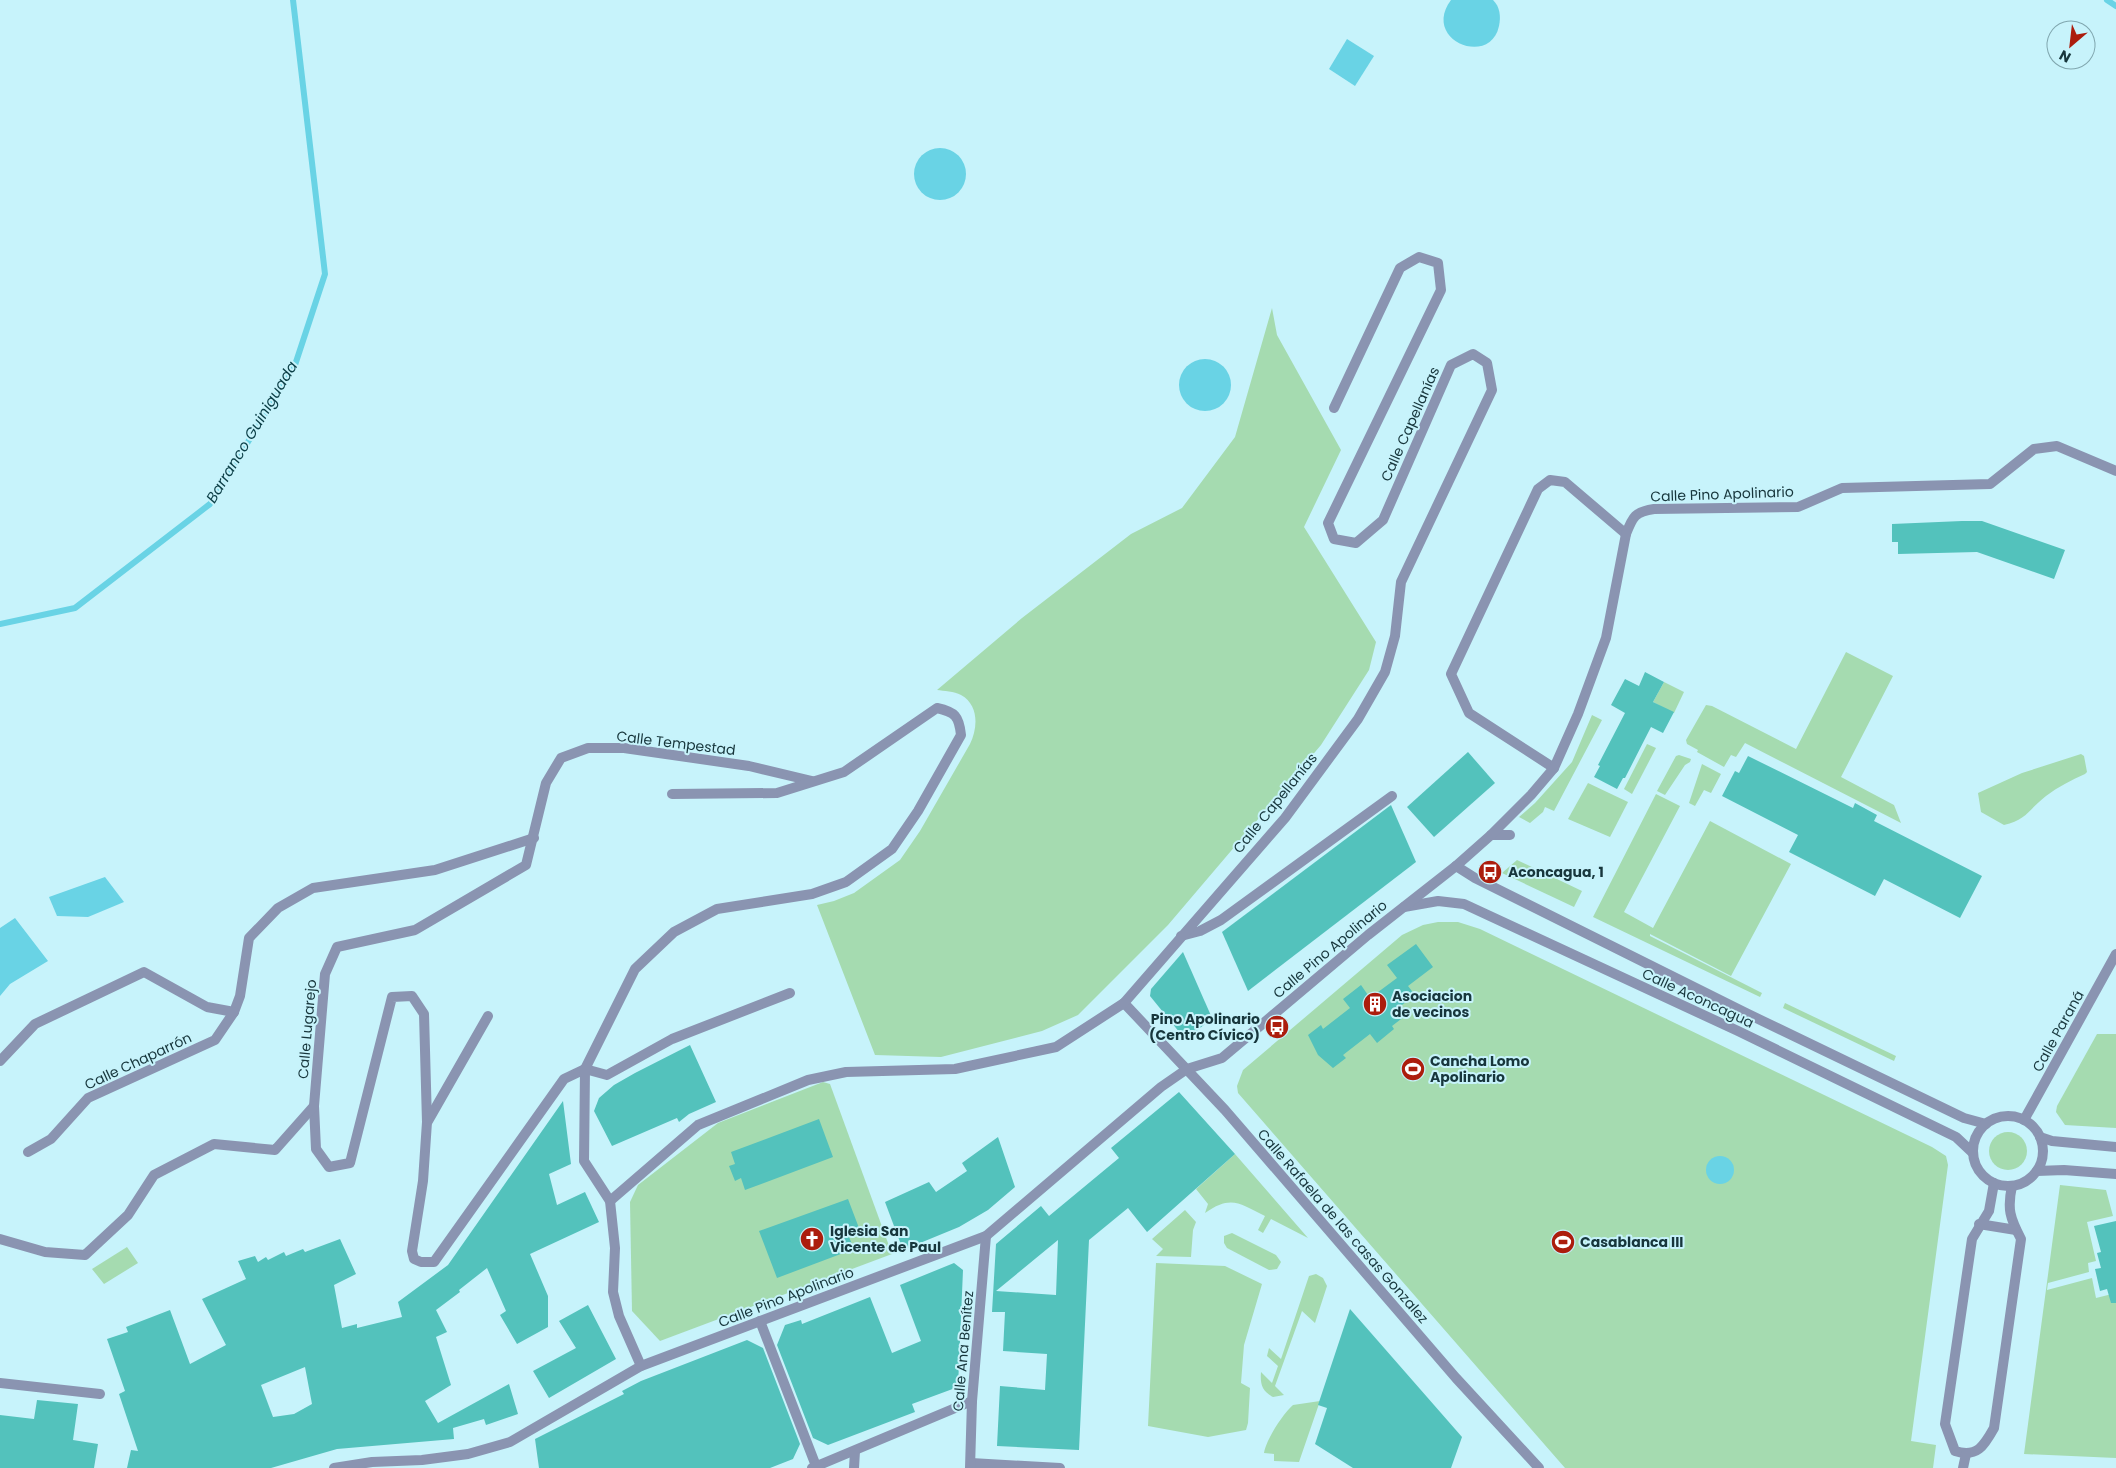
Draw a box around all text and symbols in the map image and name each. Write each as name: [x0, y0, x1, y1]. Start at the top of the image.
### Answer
north arrow: [2046, 20, 2096, 70]
text: N: [2056, 45, 2074, 68]
water label: Barranco Guiniguada: [201, 357, 302, 507]
street label: Calle Capellanías: [1376, 364, 1444, 484]
street label: Calle Pino Apolinario: [1650, 481, 1794, 506]
street label: Calle Tempestad: [615, 726, 737, 760]
street label: Calle Capellanías: [1228, 749, 1322, 857]
bus stop icon: Aconcagua, 1: [1477, 859, 1503, 885]
place label: Aconcagua, 1: [1508, 862, 1604, 882]
street label: Calle Pino Apolinario: [1269, 895, 1391, 1003]
street label: Calle Aconcagua: [1639, 963, 1757, 1033]
street label: Calle Lugarejo: [293, 978, 321, 1080]
place label: Asociacion de vecinos: [1392, 986, 1472, 1022]
street label: Calle Paraná: [2027, 987, 2089, 1075]
building icon: Asociacion de vecinos: [1362, 991, 1388, 1017]
place label: Pino Apolinario (Centro Cívico): [1149, 1009, 1260, 1045]
bus stop icon: Pino Apolinario (Centro Cívico): [1264, 1014, 1290, 1040]
street label: Calle Chaparrón: [81, 1027, 195, 1095]
place label: Cancha Lomo Apolinario: [1430, 1051, 1529, 1087]
sports icon: Cancha Lomo Apolinario: [1400, 1056, 1426, 1082]
street label: Calle Rafaela de las casas Gonzalez: [1253, 1124, 1433, 1328]
place label: Iglesia San Vicente de Paul: [830, 1221, 941, 1257]
church icon: Iglesia San Vicente de Paul: [799, 1226, 825, 1252]
sports icon: Casablanca III: [1550, 1229, 1576, 1255]
place label: Casablanca III: [1580, 1232, 1683, 1252]
street label: Calle Pino Apolinario: [715, 1262, 857, 1332]
street label: Calle Ana Benítez: [948, 1290, 978, 1412]

